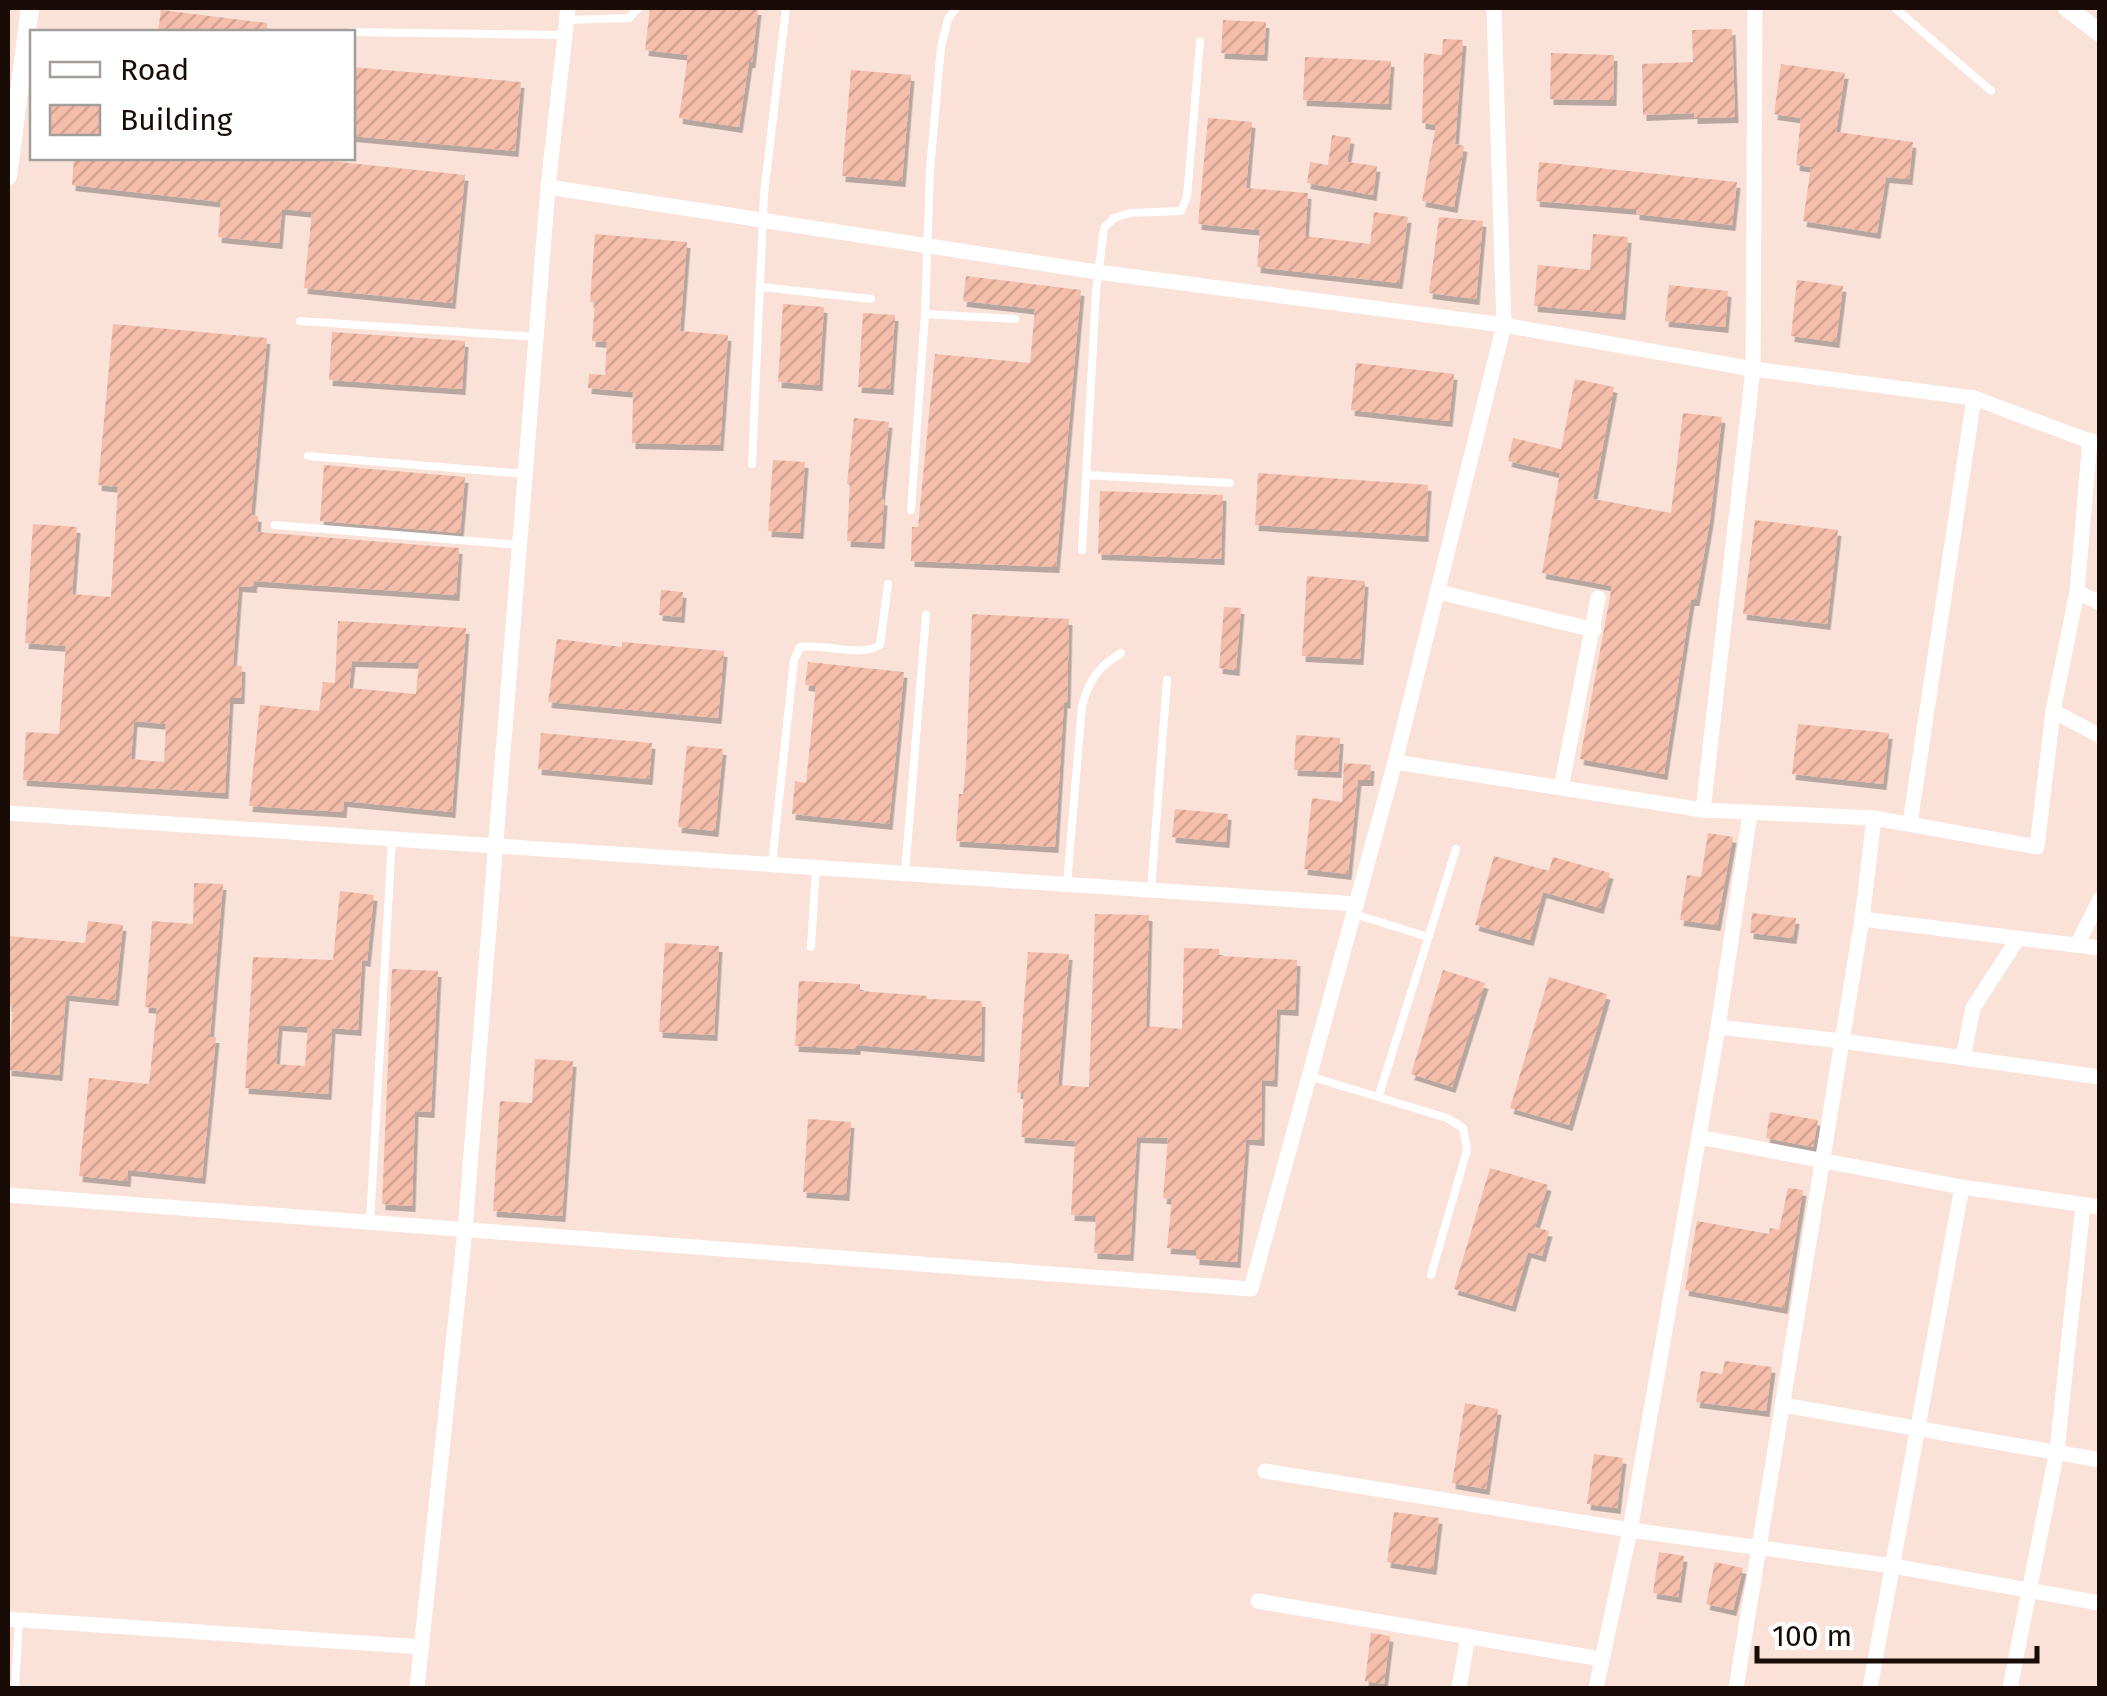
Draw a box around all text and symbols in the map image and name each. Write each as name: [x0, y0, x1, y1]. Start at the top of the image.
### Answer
legend: [30, 30, 355, 160]
text: Road: [120, 52, 189, 88]
text: Building: [120, 102, 233, 138]
scale bar: [1757, 1601, 2037, 1663]
text: 100 m: [1772, 1618, 1852, 1654]

